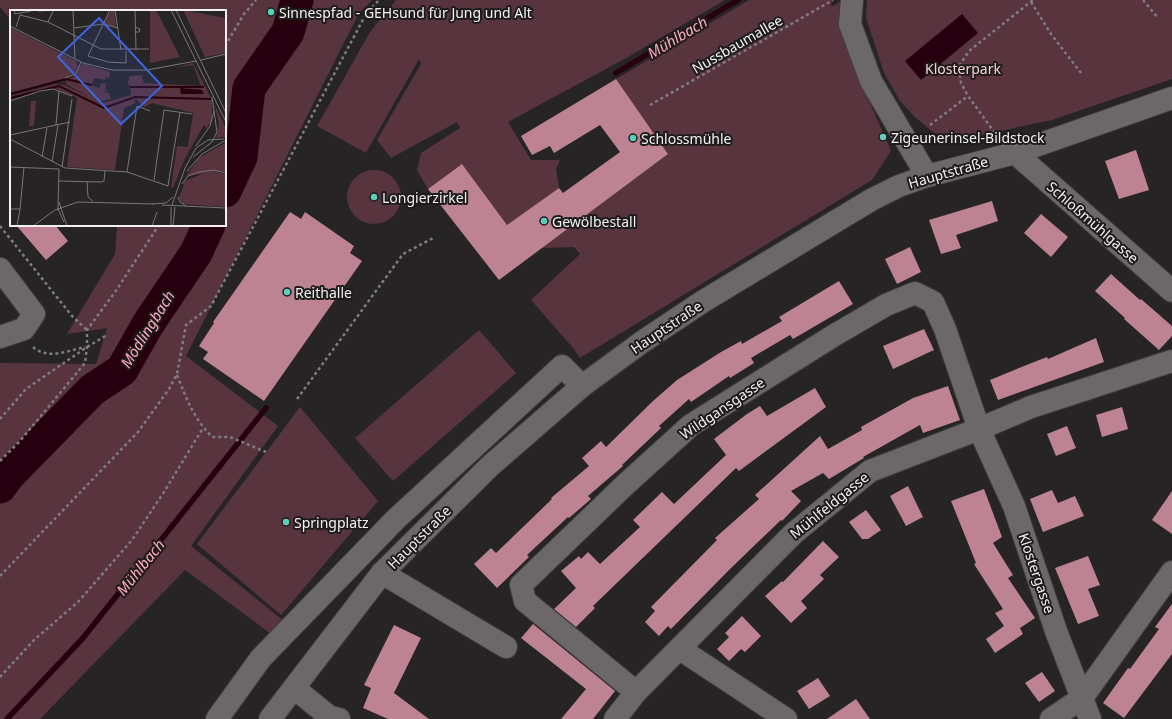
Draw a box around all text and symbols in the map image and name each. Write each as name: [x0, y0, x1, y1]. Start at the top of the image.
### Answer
place label: Sinnespfad - GEHsund für Jung und Alt: [279, 3, 532, 22]
marker: Sinnespfad - GEHsund für Jung und Alt: [266, 7, 276, 17]
inset map: [10, 10, 226, 226]
street label: Nussbaumallee: [688, 10, 786, 78]
water label: Mühlbach: [643, 11, 711, 63]
park label: Klosterpark: [925, 59, 1001, 78]
place label: Zigeunerinsel-Bildstock: [891, 128, 1045, 147]
place label: Schlossmühle: [641, 129, 732, 148]
marker: Zigeunerinsel-Bildstock: [878, 132, 888, 142]
marker: Schlossmühle: [628, 133, 638, 143]
street label: Hauptstraße: [906, 151, 990, 192]
street label: Schloßmühlgasse: [1043, 177, 1143, 267]
place label: Longierzirkel: [382, 188, 467, 207]
marker: Longierzirkel: [369, 192, 379, 202]
place label: Gewölbestall: [552, 212, 636, 231]
marker: Gewölbestall: [539, 216, 549, 226]
place label: Reithalle: [295, 283, 352, 302]
water label: Mödlingbach: [115, 287, 179, 371]
marker: Reithalle: [282, 287, 292, 297]
street label: Hauptstraße: [627, 296, 706, 358]
street label: Wildgansgasse: [676, 373, 768, 443]
street label: Mühlfeldgasse: [786, 467, 872, 543]
street label: Hauptstraße: [383, 501, 455, 573]
place label: Springplatz: [294, 513, 369, 532]
marker: Springplatz: [281, 517, 291, 527]
street label: Klostergasse: [1014, 530, 1060, 616]
water label: Mühlbach: [111, 535, 169, 599]

